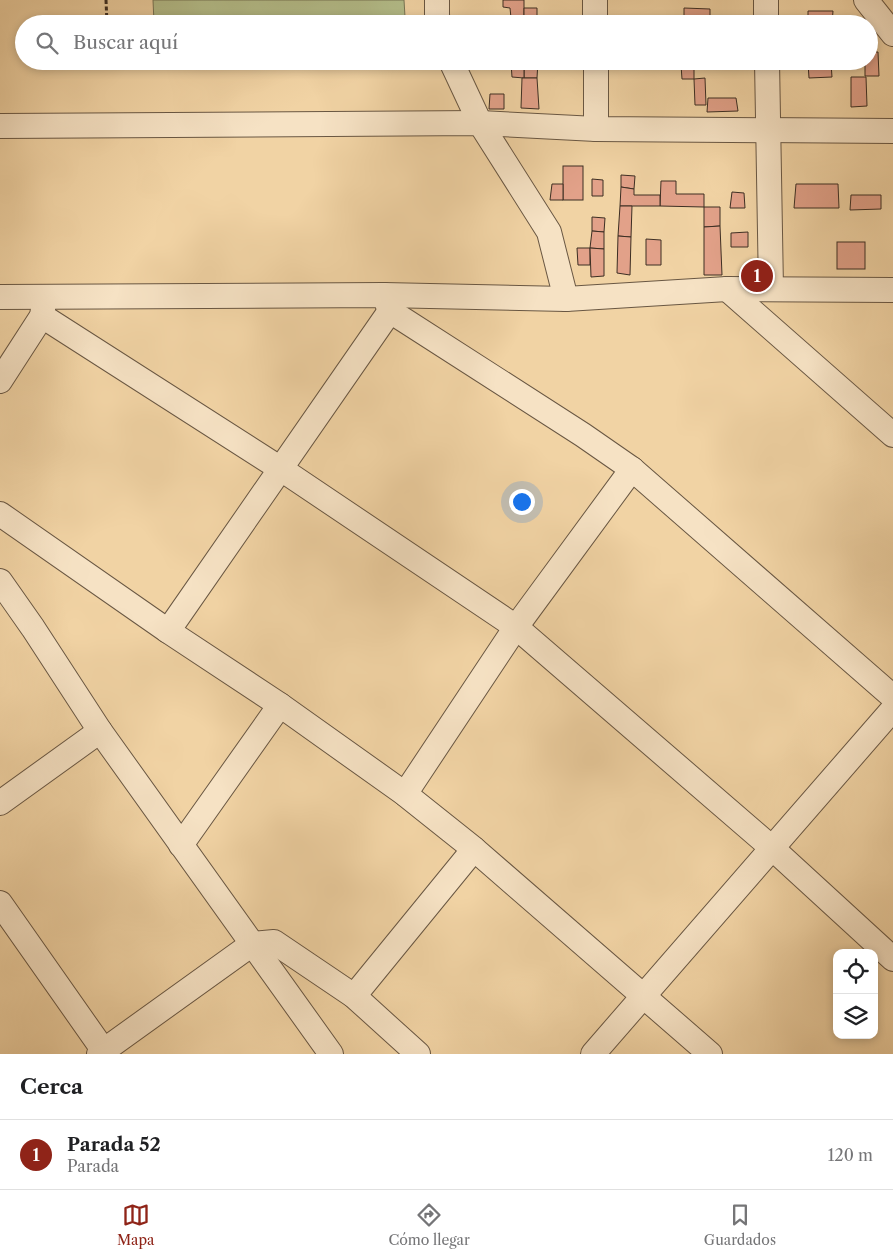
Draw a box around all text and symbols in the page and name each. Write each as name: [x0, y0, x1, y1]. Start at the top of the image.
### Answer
search box: [15, 15, 878, 70]
icon: search: [33, 29, 61, 57]
text: Buscar aquí: [73, 31, 178, 54]
pin: 1: [741, 257, 773, 295]
your location: [509, 489, 535, 515]
map controls: [833, 949, 878, 1039]
button: locate: [833, 949, 878, 994]
button: layers: [833, 994, 878, 1039]
text: Cerca: [20, 1074, 83, 1099]
text: Parada 52: [67, 1133, 161, 1156]
text: 1: [32, 1145, 40, 1165]
text: 120 m: [828, 1145, 873, 1165]
text: Parada: [67, 1156, 119, 1176]
tab: Mapa: [117, 1201, 154, 1249]
tab: Cómo llegar: [388, 1201, 470, 1249]
tab: Guardados: [704, 1201, 776, 1249]

